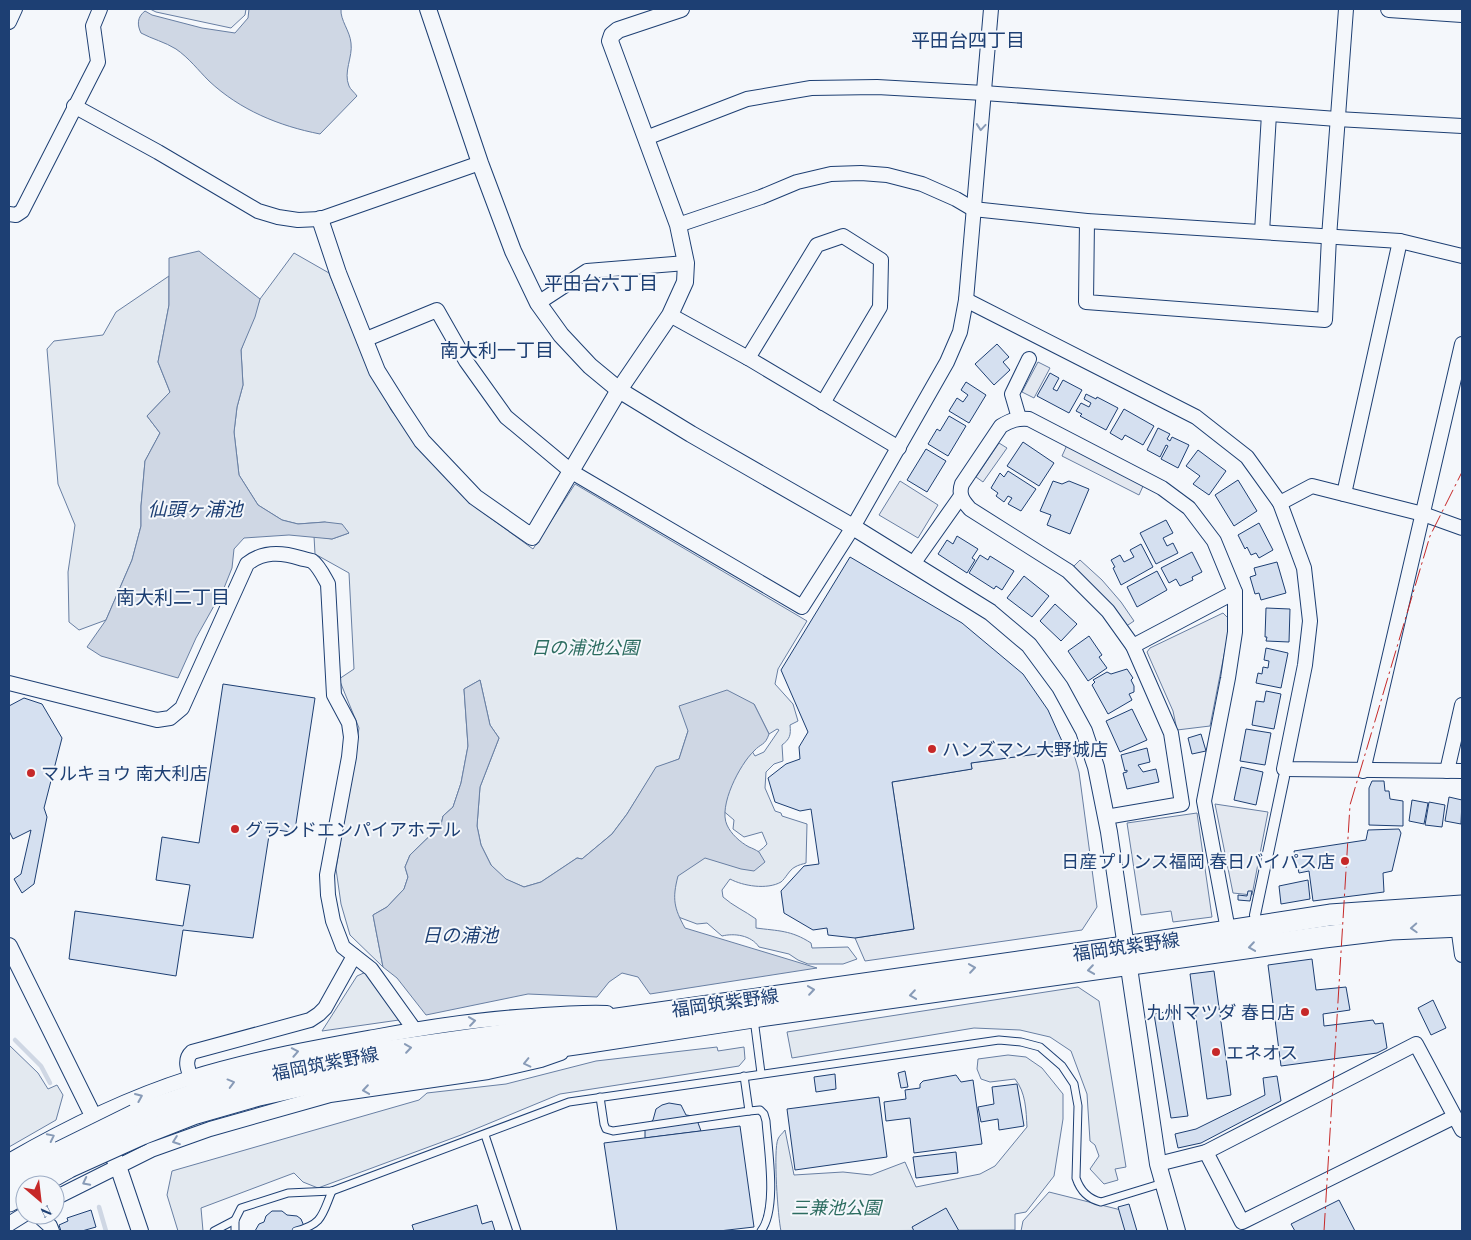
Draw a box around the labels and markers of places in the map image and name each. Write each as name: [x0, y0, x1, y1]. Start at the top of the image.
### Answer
place label: ハンズマン 大野城店: [942, 737, 1108, 761]
marker: ハンズマン 大野城店: [926, 743, 938, 755]
place label: マルキョウ 南大利店: [41, 761, 207, 785]
marker: マルキョウ 南大利店: [25, 767, 37, 779]
place label: グランドエンパイアホテル: [245, 817, 461, 841]
marker: グランドエンパイアホテル: [229, 823, 241, 835]
place label: 日産プリンス福岡 春日バイパス店: [1061, 849, 1335, 873]
marker: 日産プリンス福岡 春日バイパス店: [1339, 855, 1351, 867]
place label: 九州マツダ 春日店: [1147, 1000, 1295, 1024]
marker: 九州マツダ 春日店: [1299, 1006, 1311, 1018]
place label: エネオス: [1226, 1040, 1298, 1064]
marker: エネオス: [1210, 1046, 1222, 1058]

